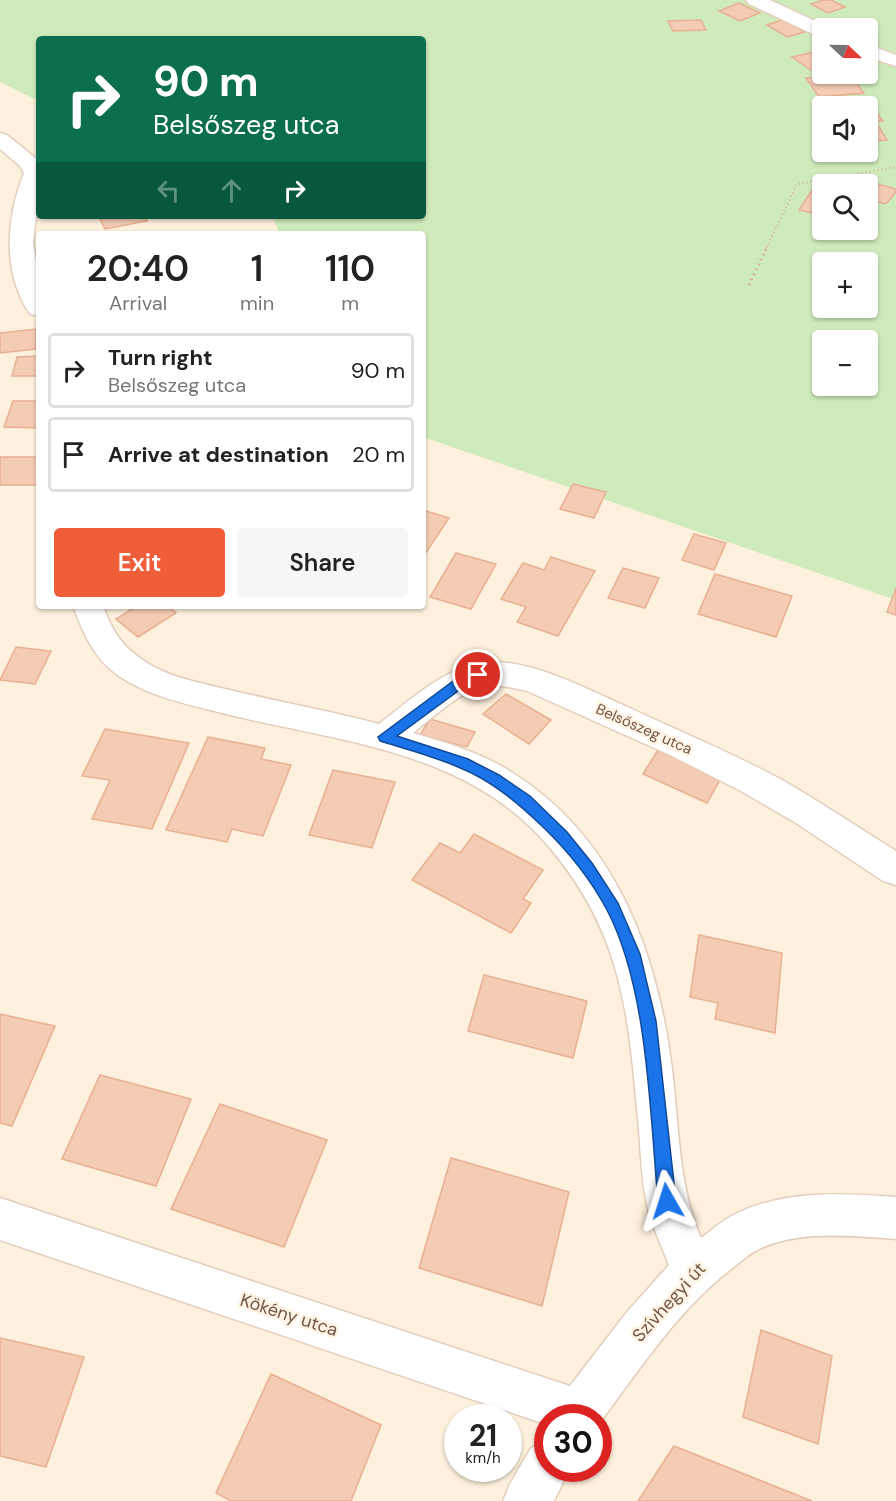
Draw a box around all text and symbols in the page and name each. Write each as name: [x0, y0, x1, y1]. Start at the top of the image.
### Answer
north arrow: [812, 18, 878, 84]
map controls: [812, 18, 878, 396]
text: 90 m: [153, 54, 259, 109]
icon: right: [54, 60, 132, 138]
button: sound: [812, 96, 878, 162]
text: Belsőszeg utca: [153, 107, 339, 142]
icon: left: [152, 174, 185, 207]
icon: ahead: [215, 174, 248, 207]
icon: right: [278, 174, 311, 207]
button: search: [812, 174, 878, 240]
text: 20:40: [87, 245, 189, 292]
text: 1: [251, 245, 263, 292]
text: 110: [325, 245, 375, 292]
button: +: [812, 252, 878, 318]
text: Arrival: [109, 290, 167, 316]
text: min: [240, 290, 274, 316]
text: m: [341, 290, 359, 316]
button: −: [812, 330, 878, 396]
text: Turn right: [108, 343, 213, 372]
icon: right: [57, 354, 90, 387]
text: 90 m: [351, 356, 405, 385]
text: Belsőszeg utca: [108, 372, 246, 398]
icon: arrive: [57, 438, 90, 471]
text: Arrive at destination: [108, 440, 329, 469]
text: 20 m: [352, 440, 405, 469]
button: Exit: [54, 528, 225, 597]
button: Share: [237, 528, 408, 597]
pin: [452, 649, 503, 700]
icon: arrive: [461, 658, 494, 691]
street label: Belsőszeg utca: [593, 699, 695, 759]
position arrow: [635, 1169, 699, 1233]
street label: Szívhegyi út: [627, 1257, 711, 1347]
street label: Kökény utca: [237, 1288, 341, 1342]
speed limit sign: 30: [534, 1404, 612, 1482]
text: 21: [469, 1416, 497, 1455]
text: km/h: [465, 1448, 501, 1468]

